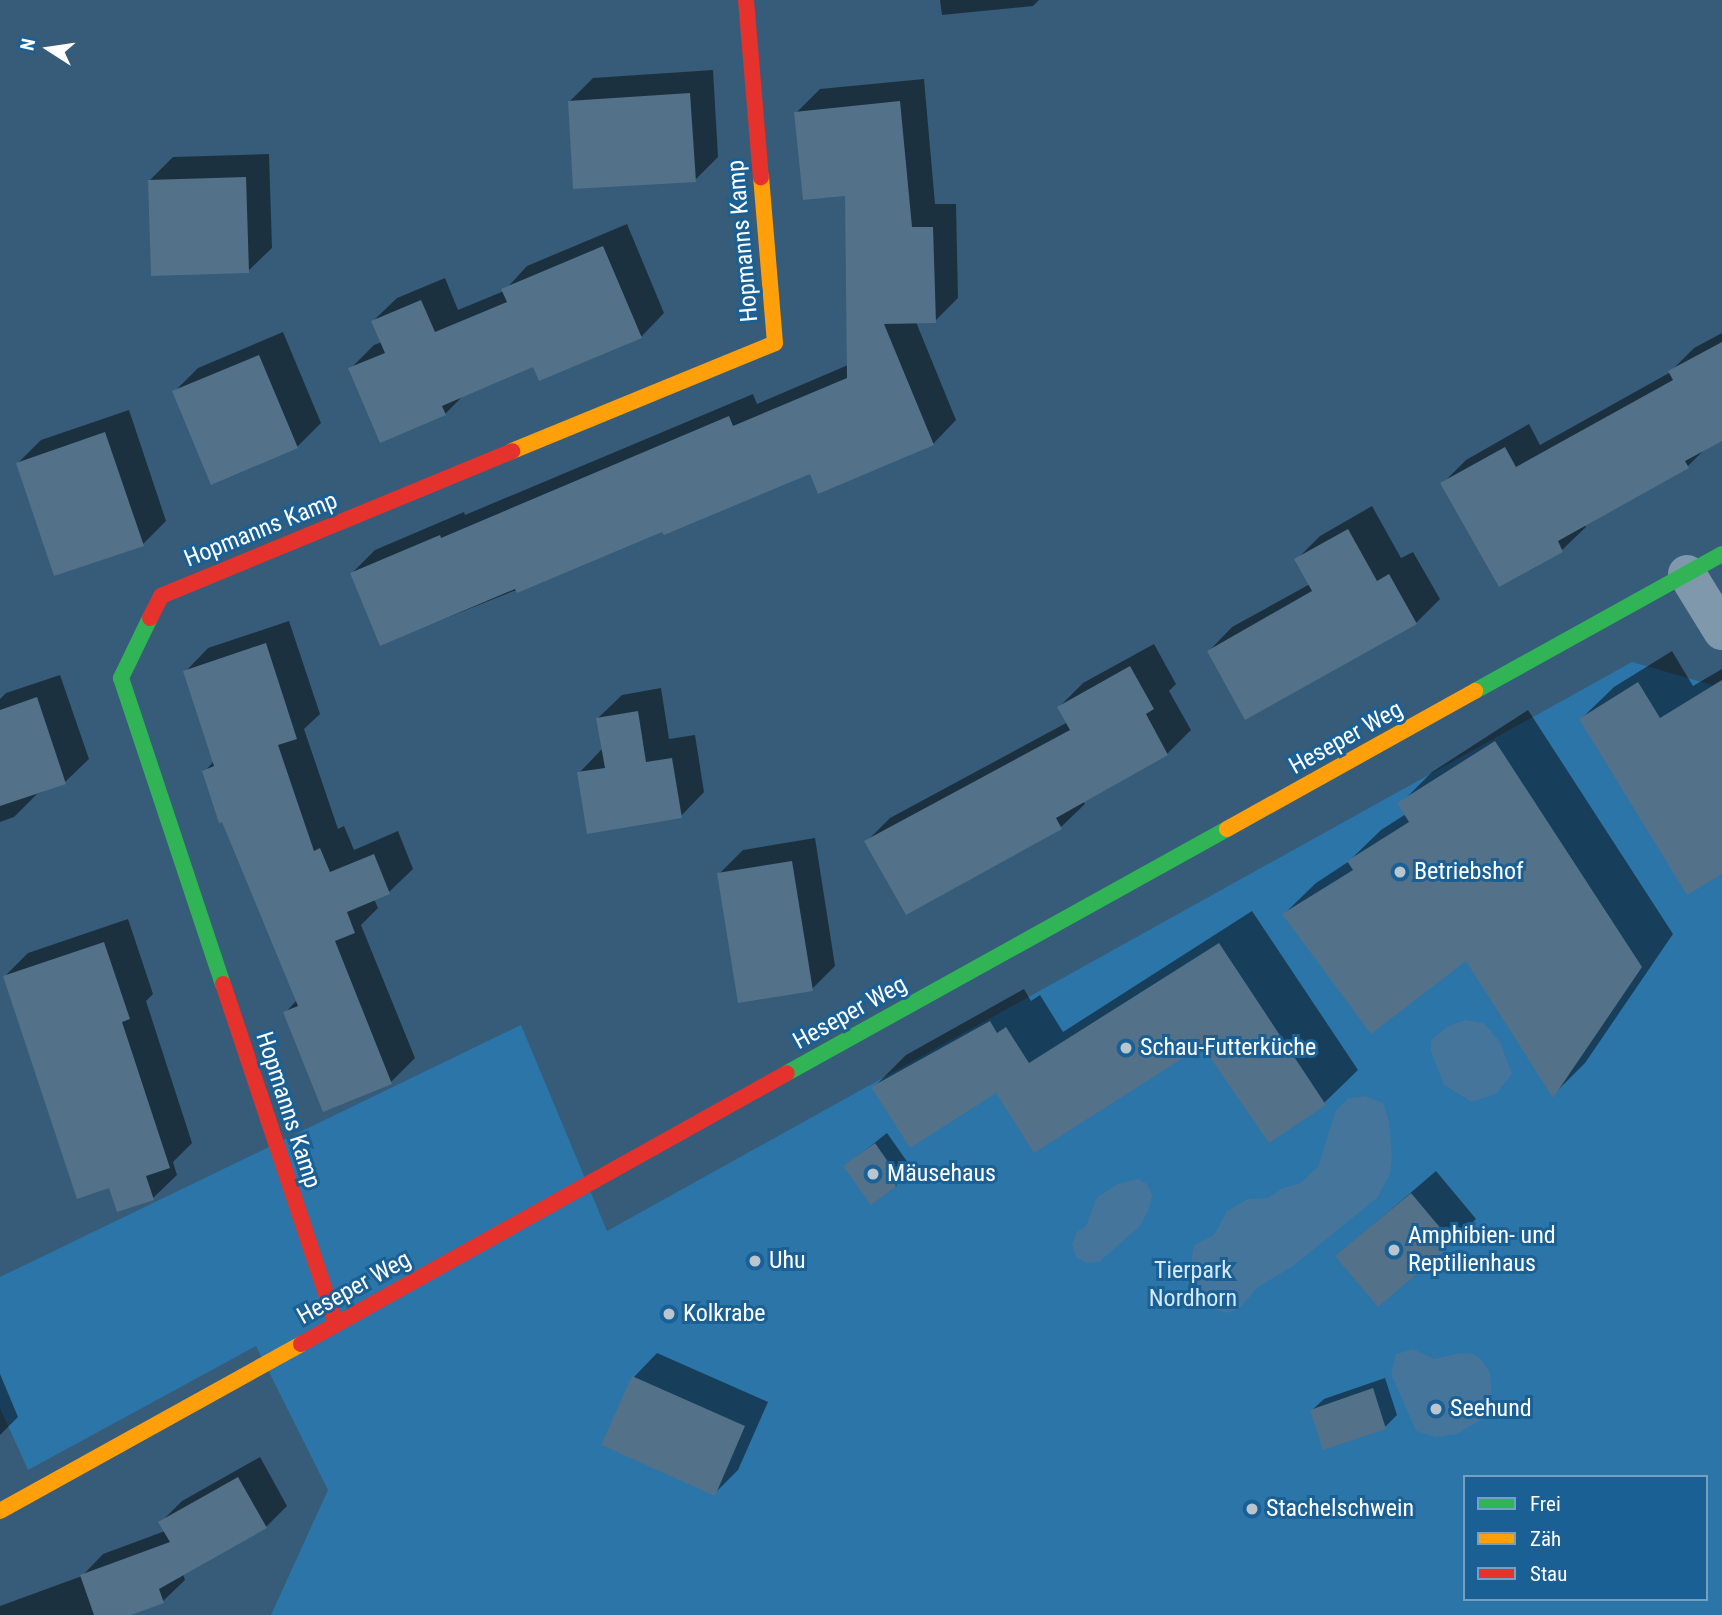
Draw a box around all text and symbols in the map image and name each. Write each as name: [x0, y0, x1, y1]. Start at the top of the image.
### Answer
north arrow: [14, 14, 84, 84]
text: N: [16, 36, 40, 53]
street label: Hopmanns Kamp: [722, 159, 764, 323]
street label: Hopmanns Kamp: [180, 486, 342, 574]
street label: Heseper Weg: [1284, 695, 1408, 781]
place label: Betriebshof: [1414, 858, 1524, 886]
marker: Betriebshof: [1392, 864, 1408, 880]
street label: Heseper Weg: [788, 970, 912, 1056]
street label: Hopmanns Kamp: [249, 1028, 327, 1192]
place label: Schau-Futterküche: [1140, 1034, 1316, 1062]
marker: Schau-Futterküche: [1118, 1040, 1134, 1056]
place label: Mäusehaus: [887, 1160, 996, 1188]
marker: Mäusehaus: [865, 1166, 881, 1182]
place label: Amphibien- und Reptilienhaus: [1408, 1222, 1556, 1278]
marker: Amphibien- und Reptilienhaus: [1386, 1242, 1402, 1258]
street label: Heseper Weg: [292, 1245, 416, 1331]
place label: Uhu: [769, 1247, 806, 1275]
marker: Uhu: [747, 1253, 763, 1269]
park label: Tierpark Nordhorn: [1149, 1257, 1237, 1313]
place label: Kolkrabe: [683, 1300, 766, 1328]
marker: Kolkrabe: [661, 1306, 677, 1322]
place label: Seehund: [1450, 1395, 1532, 1423]
marker: Seehund: [1428, 1401, 1444, 1417]
legend: [1463, 1475, 1708, 1601]
text: Frei: [1530, 1492, 1561, 1516]
place label: Stachelschwein: [1266, 1495, 1414, 1523]
marker: Stachelschwein: [1244, 1501, 1260, 1517]
text: Zäh: [1530, 1527, 1561, 1551]
text: Stau: [1530, 1562, 1567, 1586]

